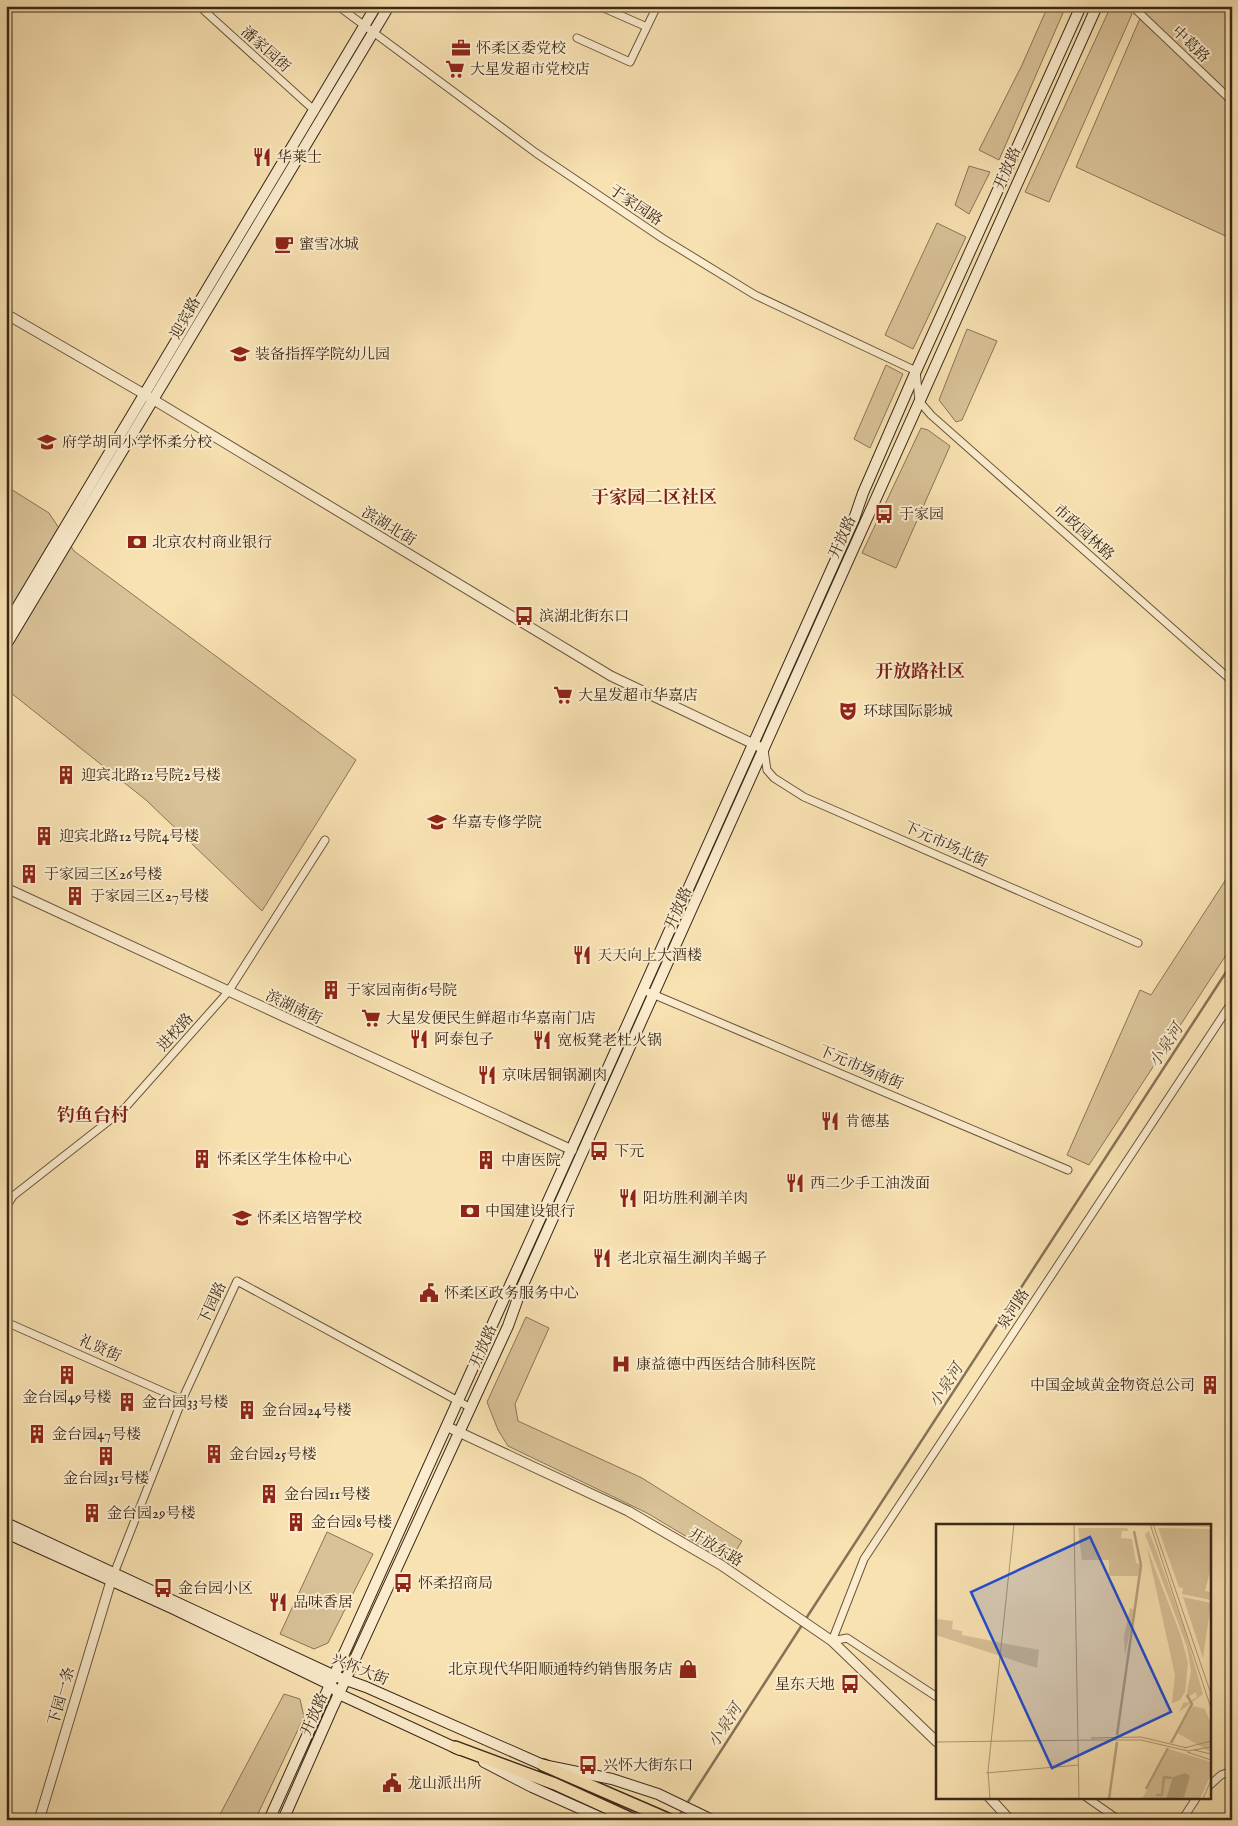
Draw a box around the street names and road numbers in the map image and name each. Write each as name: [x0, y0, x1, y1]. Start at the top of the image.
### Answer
street label: 潘家园街: [237, 22, 294, 77]
street label: 中葛路: [1168, 22, 1213, 67]
street label: 开放路: [990, 144, 1025, 193]
street label: 于家园路: [606, 181, 666, 230]
street label: 迎宾路: [166, 294, 205, 343]
street label: 市政园林路: [1049, 500, 1118, 565]
street label: 滨湖北街: [358, 503, 419, 550]
street label: 开放路: [825, 513, 860, 562]
street label: 下元市场北街: [901, 817, 991, 871]
street label: 开放路: [661, 884, 696, 933]
street label: 滨湖南街: [263, 986, 325, 1029]
street label: 进校路: [153, 1009, 197, 1055]
street label: 下元市场南街: [816, 1041, 906, 1094]
street label: 下园路: [194, 1279, 231, 1328]
street label: 泉河路: [993, 1285, 1034, 1333]
street label: 开放路: [466, 1322, 501, 1371]
street label: 礼贤街: [75, 1331, 124, 1366]
street label: 开放东路: [685, 1524, 746, 1571]
street label: 兴怀大街: [328, 1649, 391, 1690]
street label: 下园一条: [44, 1665, 79, 1728]
street label: 开放路: [297, 1690, 332, 1739]

